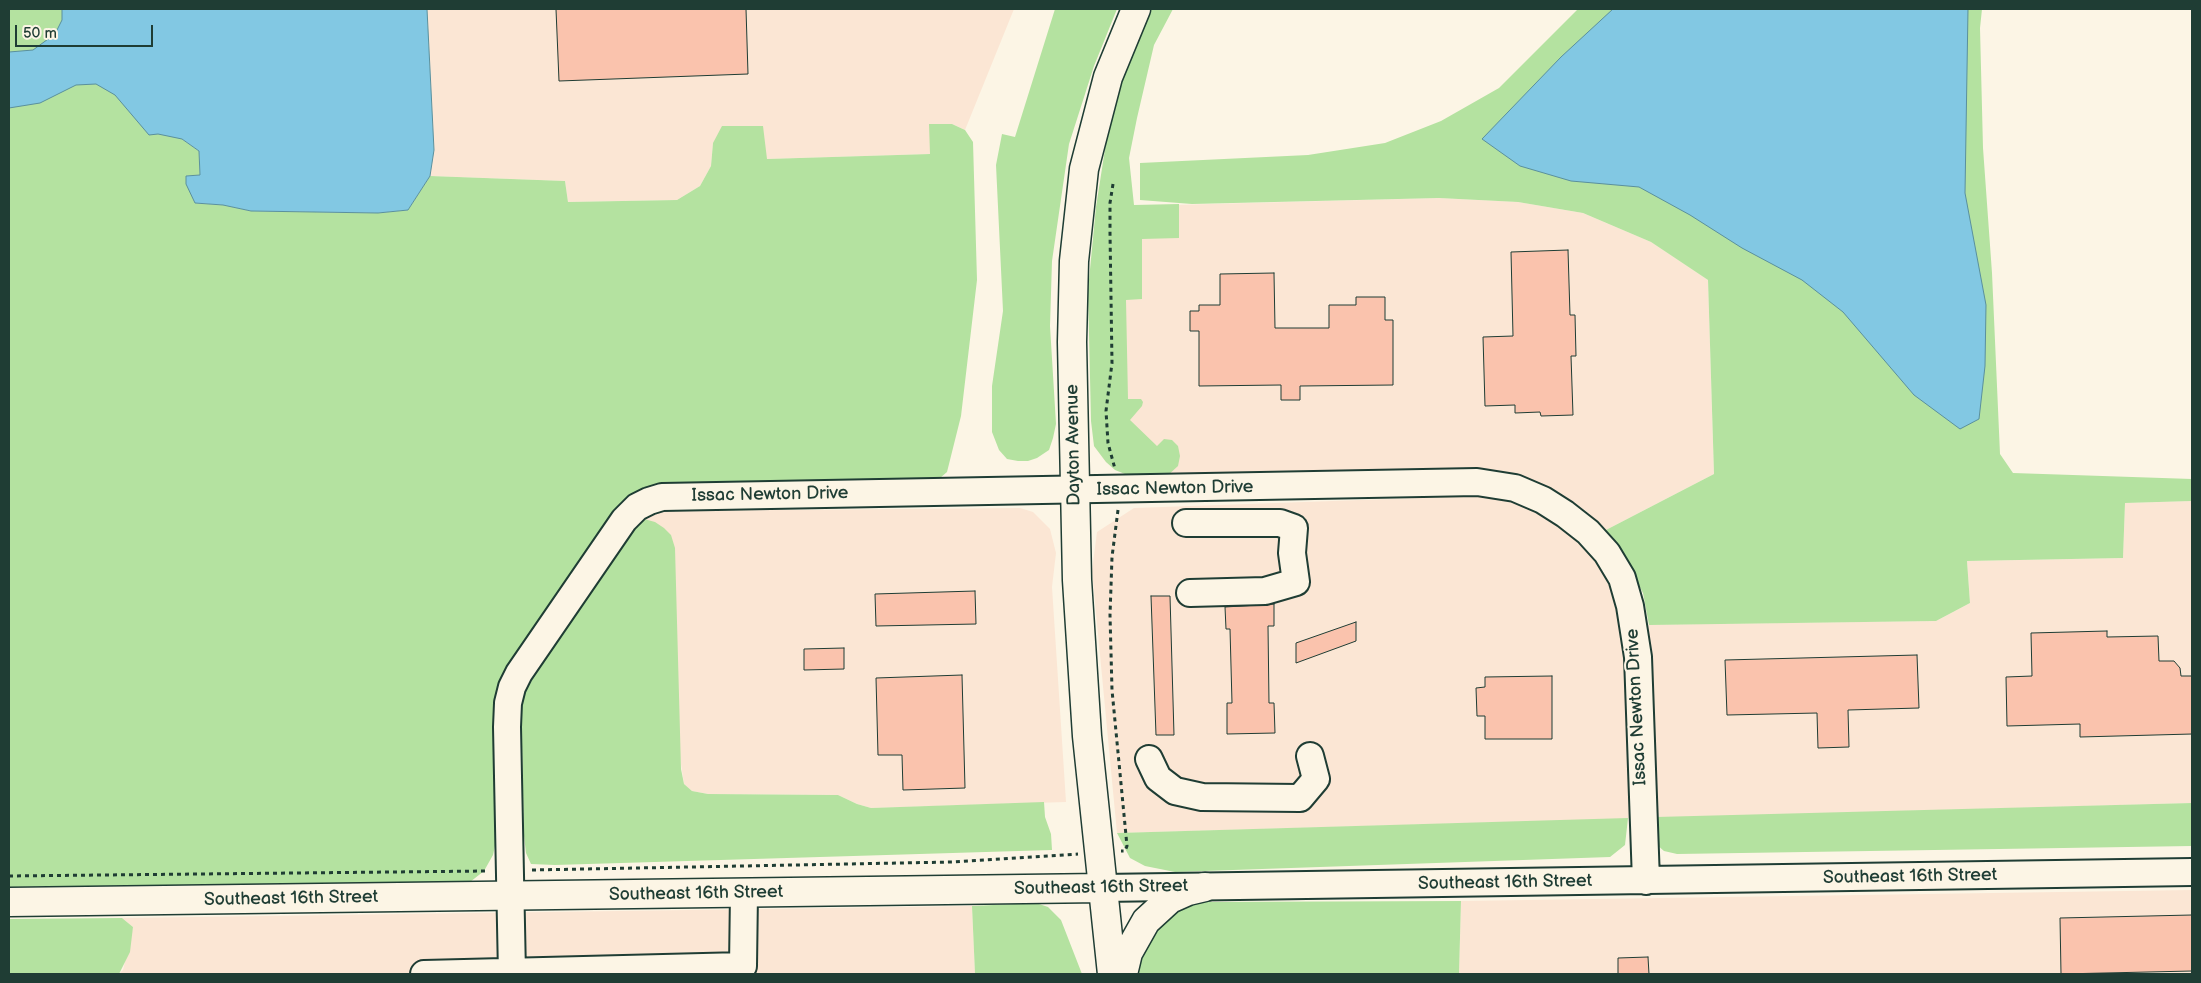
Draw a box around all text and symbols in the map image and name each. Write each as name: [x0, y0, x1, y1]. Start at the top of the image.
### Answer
scale bar: [18, 15, 155, 47]
text: 50 m: [23, 24, 57, 43]
street label: Dayton Avenue: [1062, 384, 1086, 506]
street label: Issac Newton Drive: [1096, 477, 1254, 501]
street label: Issac Newton Drive: [691, 483, 849, 507]
street label: Issac Newton Drive: [1622, 628, 1652, 786]
street label: Southeast 16th Street: [1823, 865, 1997, 889]
street label: Southeast 16th Street: [1418, 871, 1592, 895]
street label: Southeast 16th Street: [1014, 876, 1188, 900]
street label: Southeast 16th Street: [609, 882, 783, 906]
street label: Southeast 16th Street: [204, 887, 378, 911]

